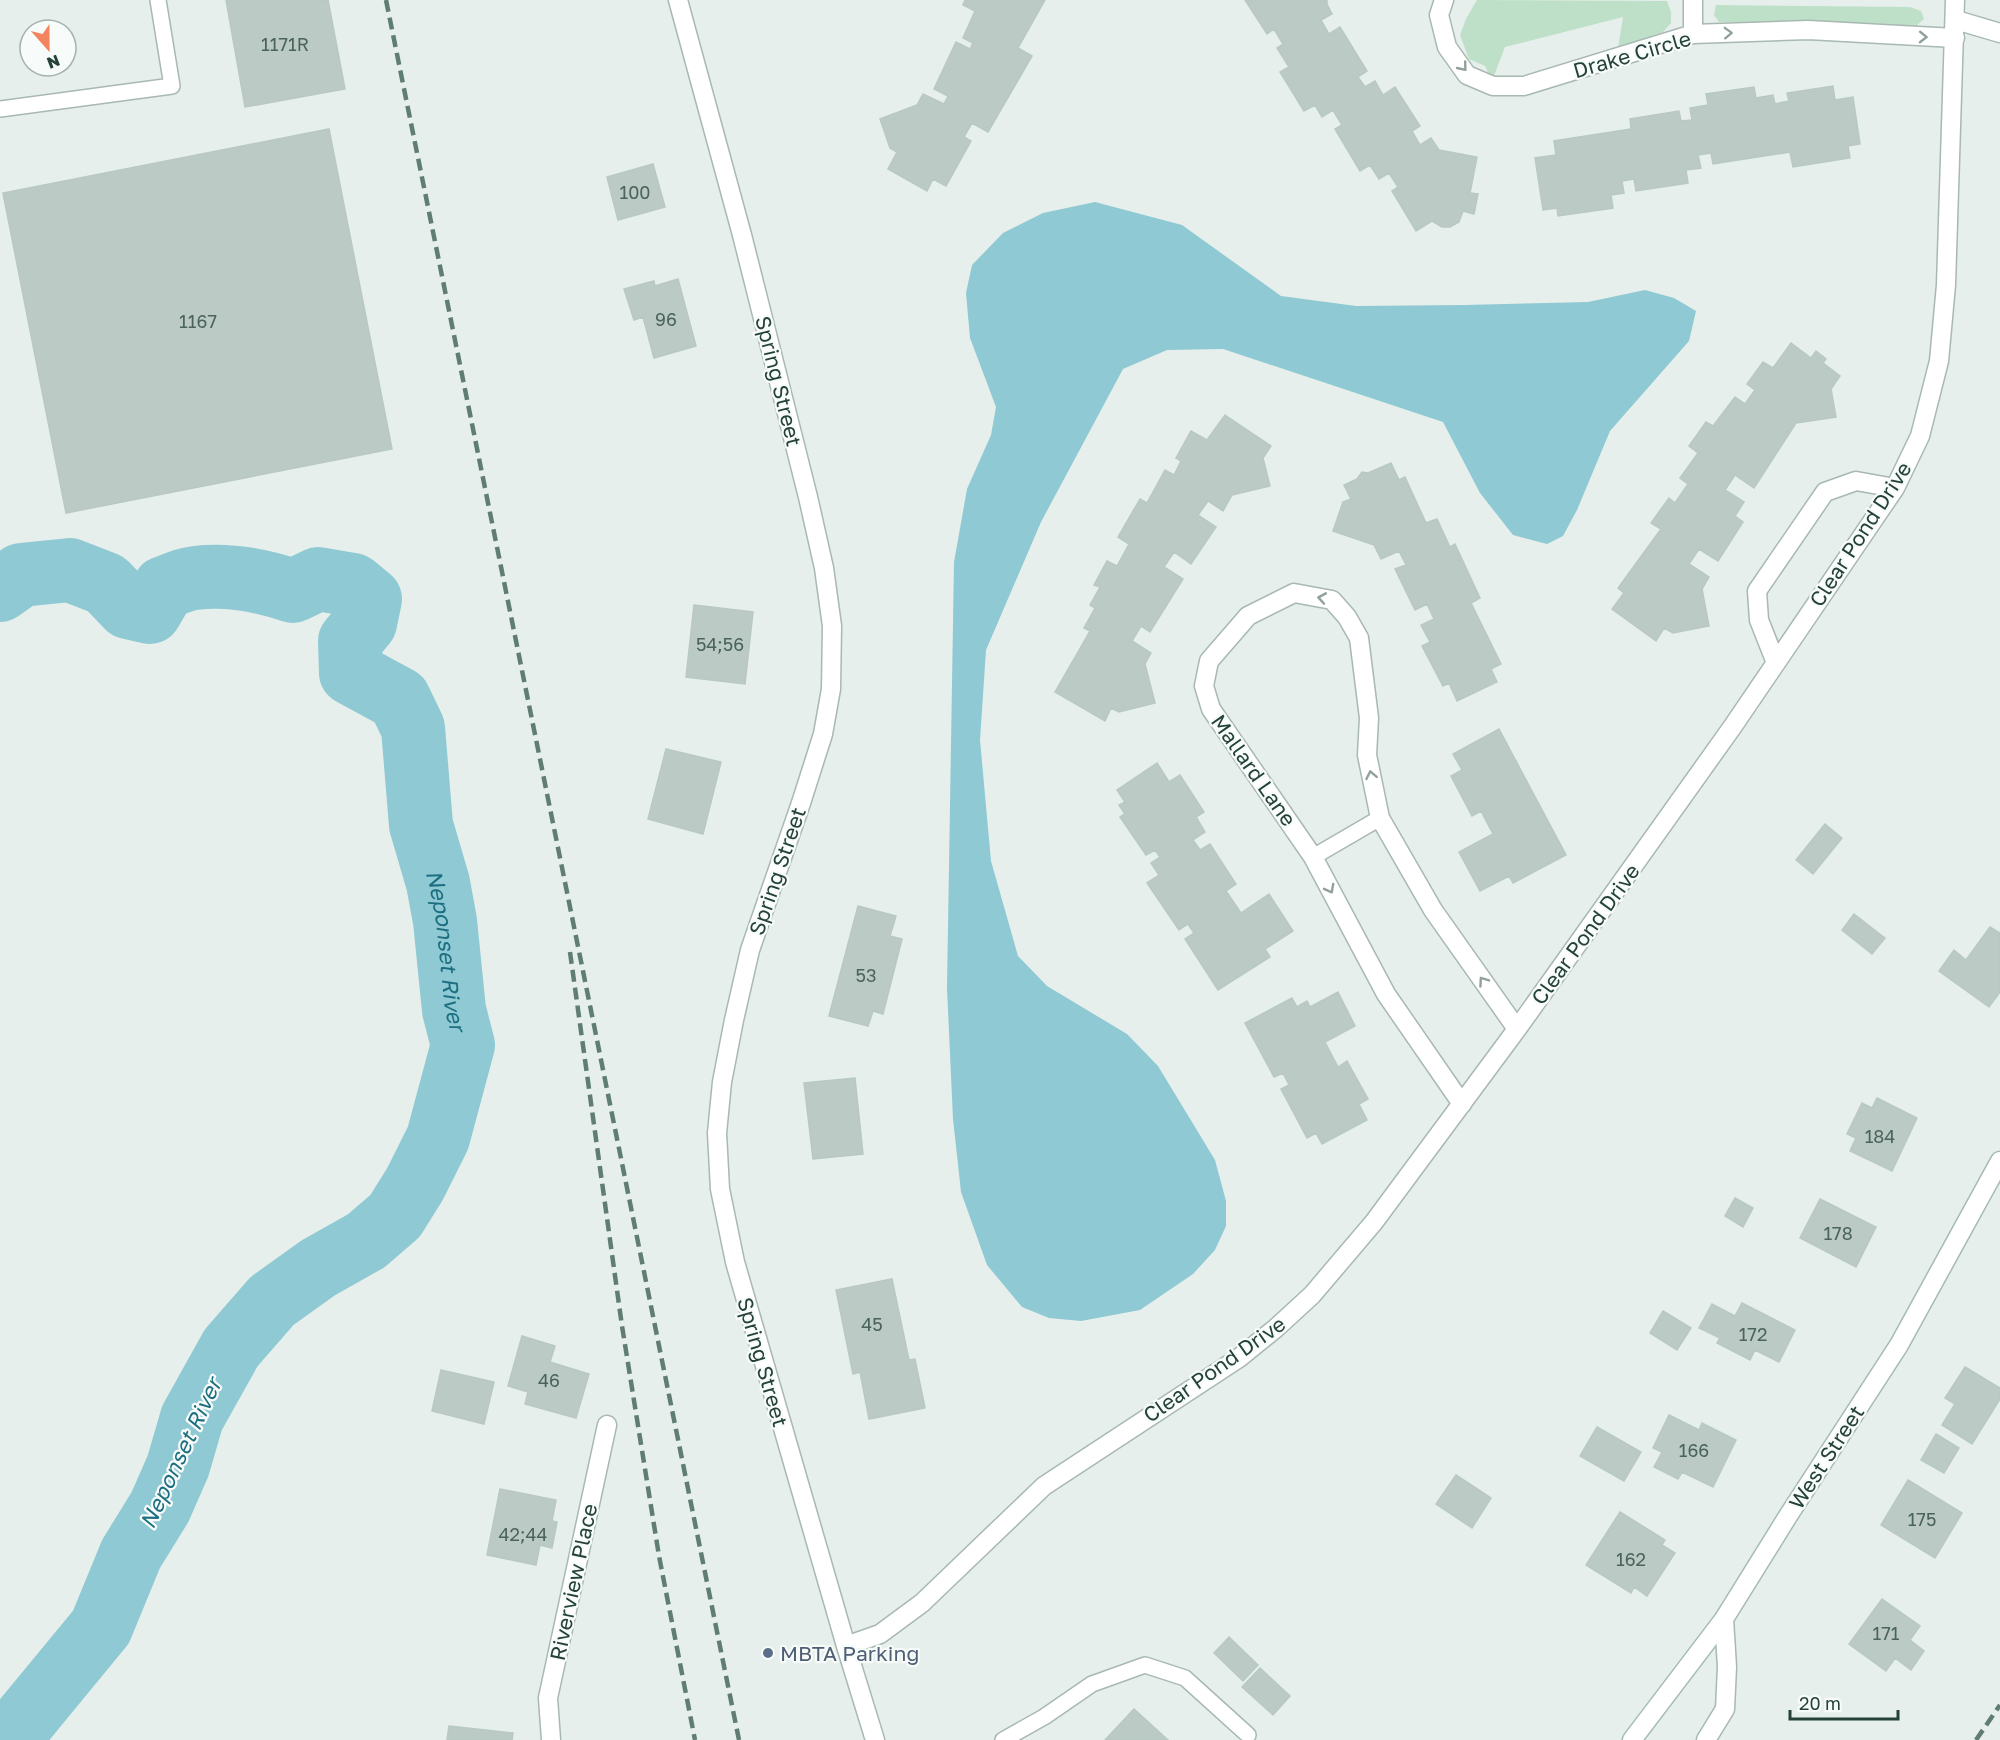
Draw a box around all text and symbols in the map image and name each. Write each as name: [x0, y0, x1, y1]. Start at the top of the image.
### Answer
north arrow: [18, 18, 78, 78]
street label: Drake Circle: [1570, 25, 1694, 83]
one-way arrow: [1723, 27, 1732, 39]
one-way arrow: [1918, 31, 1927, 43]
house number: 1171R: [261, 33, 309, 55]
text: N: [44, 50, 63, 74]
one-way arrow: [1455, 60, 1466, 71]
house number: 100: [619, 181, 651, 203]
house number: 96: [655, 308, 677, 330]
house number: 1167: [179, 310, 217, 332]
street label: Spring Street: [750, 313, 808, 449]
street label: Clear Pond Drive: [1803, 457, 1917, 611]
one-way arrow: [1318, 593, 1327, 605]
house number: 54;56: [696, 633, 744, 655]
street label: Mallard Lane: [1206, 709, 1302, 831]
one-way arrow: [1366, 771, 1379, 781]
street label: Spring Street: [743, 804, 811, 938]
street label: Clear Pond Drive: [1525, 859, 1645, 1009]
water label: Neponset River: [421, 866, 473, 1037]
one-way arrow: [1323, 883, 1335, 894]
house number: 53: [856, 964, 876, 986]
one-way arrow: [1479, 977, 1490, 988]
house number: 184: [1865, 1125, 1895, 1147]
house number: 178: [1823, 1222, 1853, 1244]
street label: Spring Street: [732, 1294, 794, 1430]
street label: Clear Pond Drive: [1138, 1310, 1290, 1428]
house number: 45: [861, 1313, 883, 1335]
house number: 172: [1739, 1323, 1767, 1345]
house number: 46: [538, 1369, 560, 1391]
water label: Neponset River: [133, 1371, 228, 1532]
street label: West Street: [1783, 1400, 1869, 1514]
house number: 166: [1679, 1439, 1709, 1461]
street label: Riverview Place: [544, 1501, 602, 1663]
house number: 175: [1908, 1508, 1936, 1530]
house number: 42;44: [499, 1523, 547, 1545]
house number: 162: [1616, 1548, 1646, 1570]
house number: 171: [1873, 1622, 1900, 1644]
place label: MBTA Parking: [780, 1640, 919, 1666]
marker: MBTA Parking: [761, 1646, 775, 1660]
scale bar: [1790, 1683, 1898, 1721]
text: 20 m: [1799, 1692, 1841, 1714]

